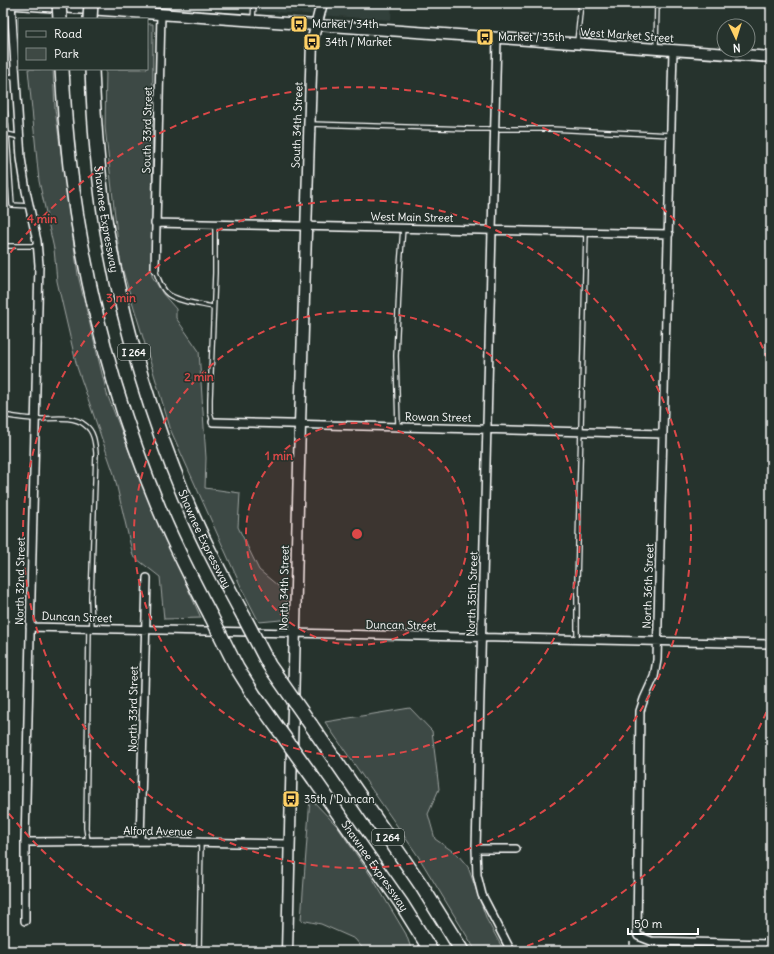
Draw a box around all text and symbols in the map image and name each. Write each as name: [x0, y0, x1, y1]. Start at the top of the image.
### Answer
bus stop icon: Market / 34th: [289, 14, 309, 34]
place label: Market / 34th: [312, 17, 379, 31]
legend: [18, 18, 148, 70]
north arrow: [716, 18, 756, 58]
street label: West Market Street: [580, 25, 674, 45]
text: Road: [54, 26, 82, 41]
bus stop icon: Market / 35th: [475, 27, 495, 47]
place label: Market / 35th: [498, 30, 565, 44]
bus stop icon: 34th / Market: [302, 32, 322, 52]
place label: 34th / Market: [325, 35, 392, 49]
text: N: [732, 41, 741, 55]
text: Park: [54, 46, 79, 61]
street label: South 34th Street: [289, 81, 306, 168]
street label: South 33rd Street: [139, 86, 155, 173]
street label: Shawnee Expressway: [91, 165, 122, 274]
street label: West Main Street: [370, 209, 454, 225]
text: 4 min: [27, 211, 57, 226]
text: 3 min: [106, 290, 136, 305]
road number: I 264: [118, 344, 150, 360]
text: 2 min: [184, 369, 214, 384]
street label: Rowan Street: [405, 409, 472, 425]
text: 1 min: [265, 448, 293, 463]
street label: Shawnee Expressway: [175, 488, 234, 591]
centre of rings: [350, 527, 364, 541]
street label: North 32nd Street: [12, 537, 28, 625]
street label: North 36th Street: [640, 543, 656, 629]
street label: North 34th Street: [276, 545, 292, 631]
street label: North 35th Street: [464, 551, 480, 637]
street label: Duncan Street: [41, 609, 113, 625]
street label: Duncan Street: [366, 617, 437, 633]
street label: North 33rd Street: [125, 666, 141, 752]
bus stop icon: 35th / Duncan: [281, 789, 301, 809]
place label: 35th / Duncan: [304, 792, 375, 806]
street label: Shawnee Expressway: [338, 818, 411, 914]
street label: Alford Avenue: [123, 823, 193, 839]
road number: I 264: [372, 829, 404, 845]
scale bar: [628, 910, 698, 936]
text: 50 m: [634, 916, 663, 931]

